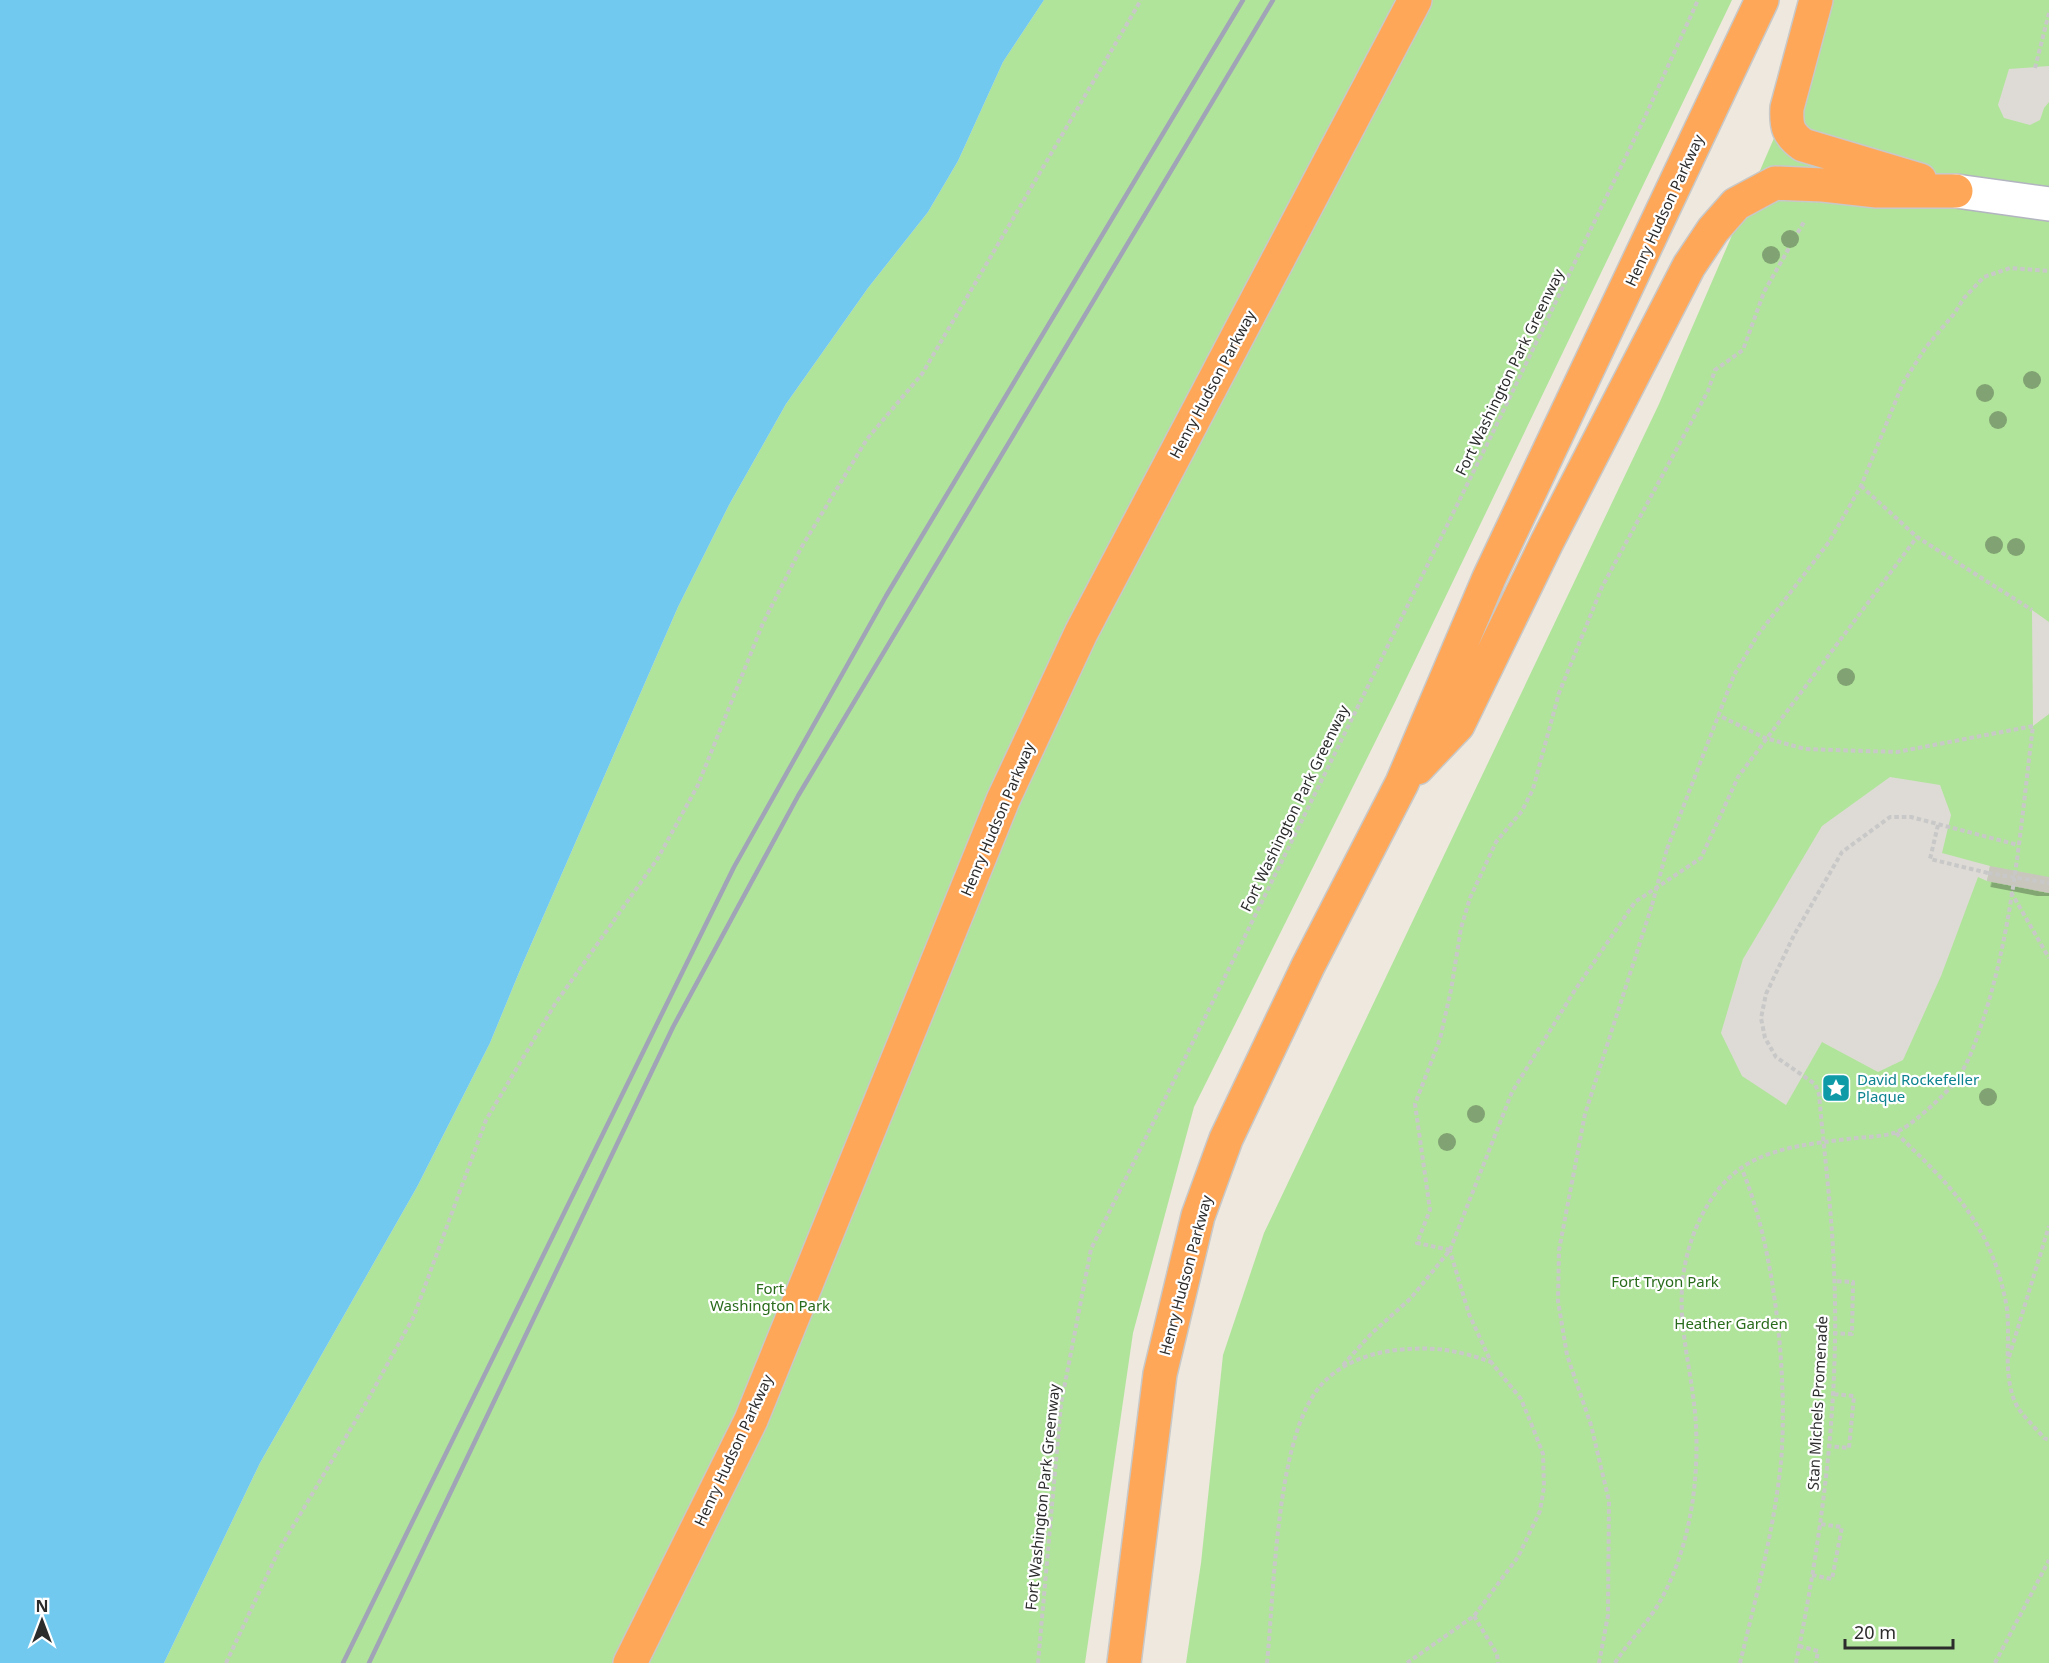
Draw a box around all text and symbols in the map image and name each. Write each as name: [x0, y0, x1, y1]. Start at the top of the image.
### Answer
street label: Henry Hudson Parkway: [1620, 131, 1708, 289]
street label: Fort Washington Park Greenway: [1450, 265, 1568, 479]
street label: Henry Hudson Parkway: [1164, 306, 1260, 462]
street label: Fort Washington Park Greenway: [1235, 701, 1353, 915]
street label: Henry Hudson Parkway: [956, 739, 1039, 899]
place label: David Rockefeller Plaque: [1857, 1069, 1979, 1106]
place icon: David Rockefeller Plaque: [1820, 1072, 1852, 1104]
street label: Henry Hudson Parkway: [1154, 1192, 1216, 1357]
park label: Fort Tryon Park: [1611, 1271, 1719, 1291]
park label: Fort Washington Park: [710, 1278, 830, 1315]
park label: Heather Garden: [1674, 1313, 1788, 1333]
street label: Stan Michels Promenade: [1802, 1315, 1832, 1491]
street label: Henry Hudson Parkway: [689, 1371, 777, 1529]
street label: Fort Washington Park Greenway: [1020, 1383, 1064, 1611]
north arrow: [12, 1591, 72, 1651]
text: N: [35, 1595, 49, 1617]
scale bar: [1845, 1612, 1953, 1650]
text: 20 m: [1854, 1620, 1896, 1644]

